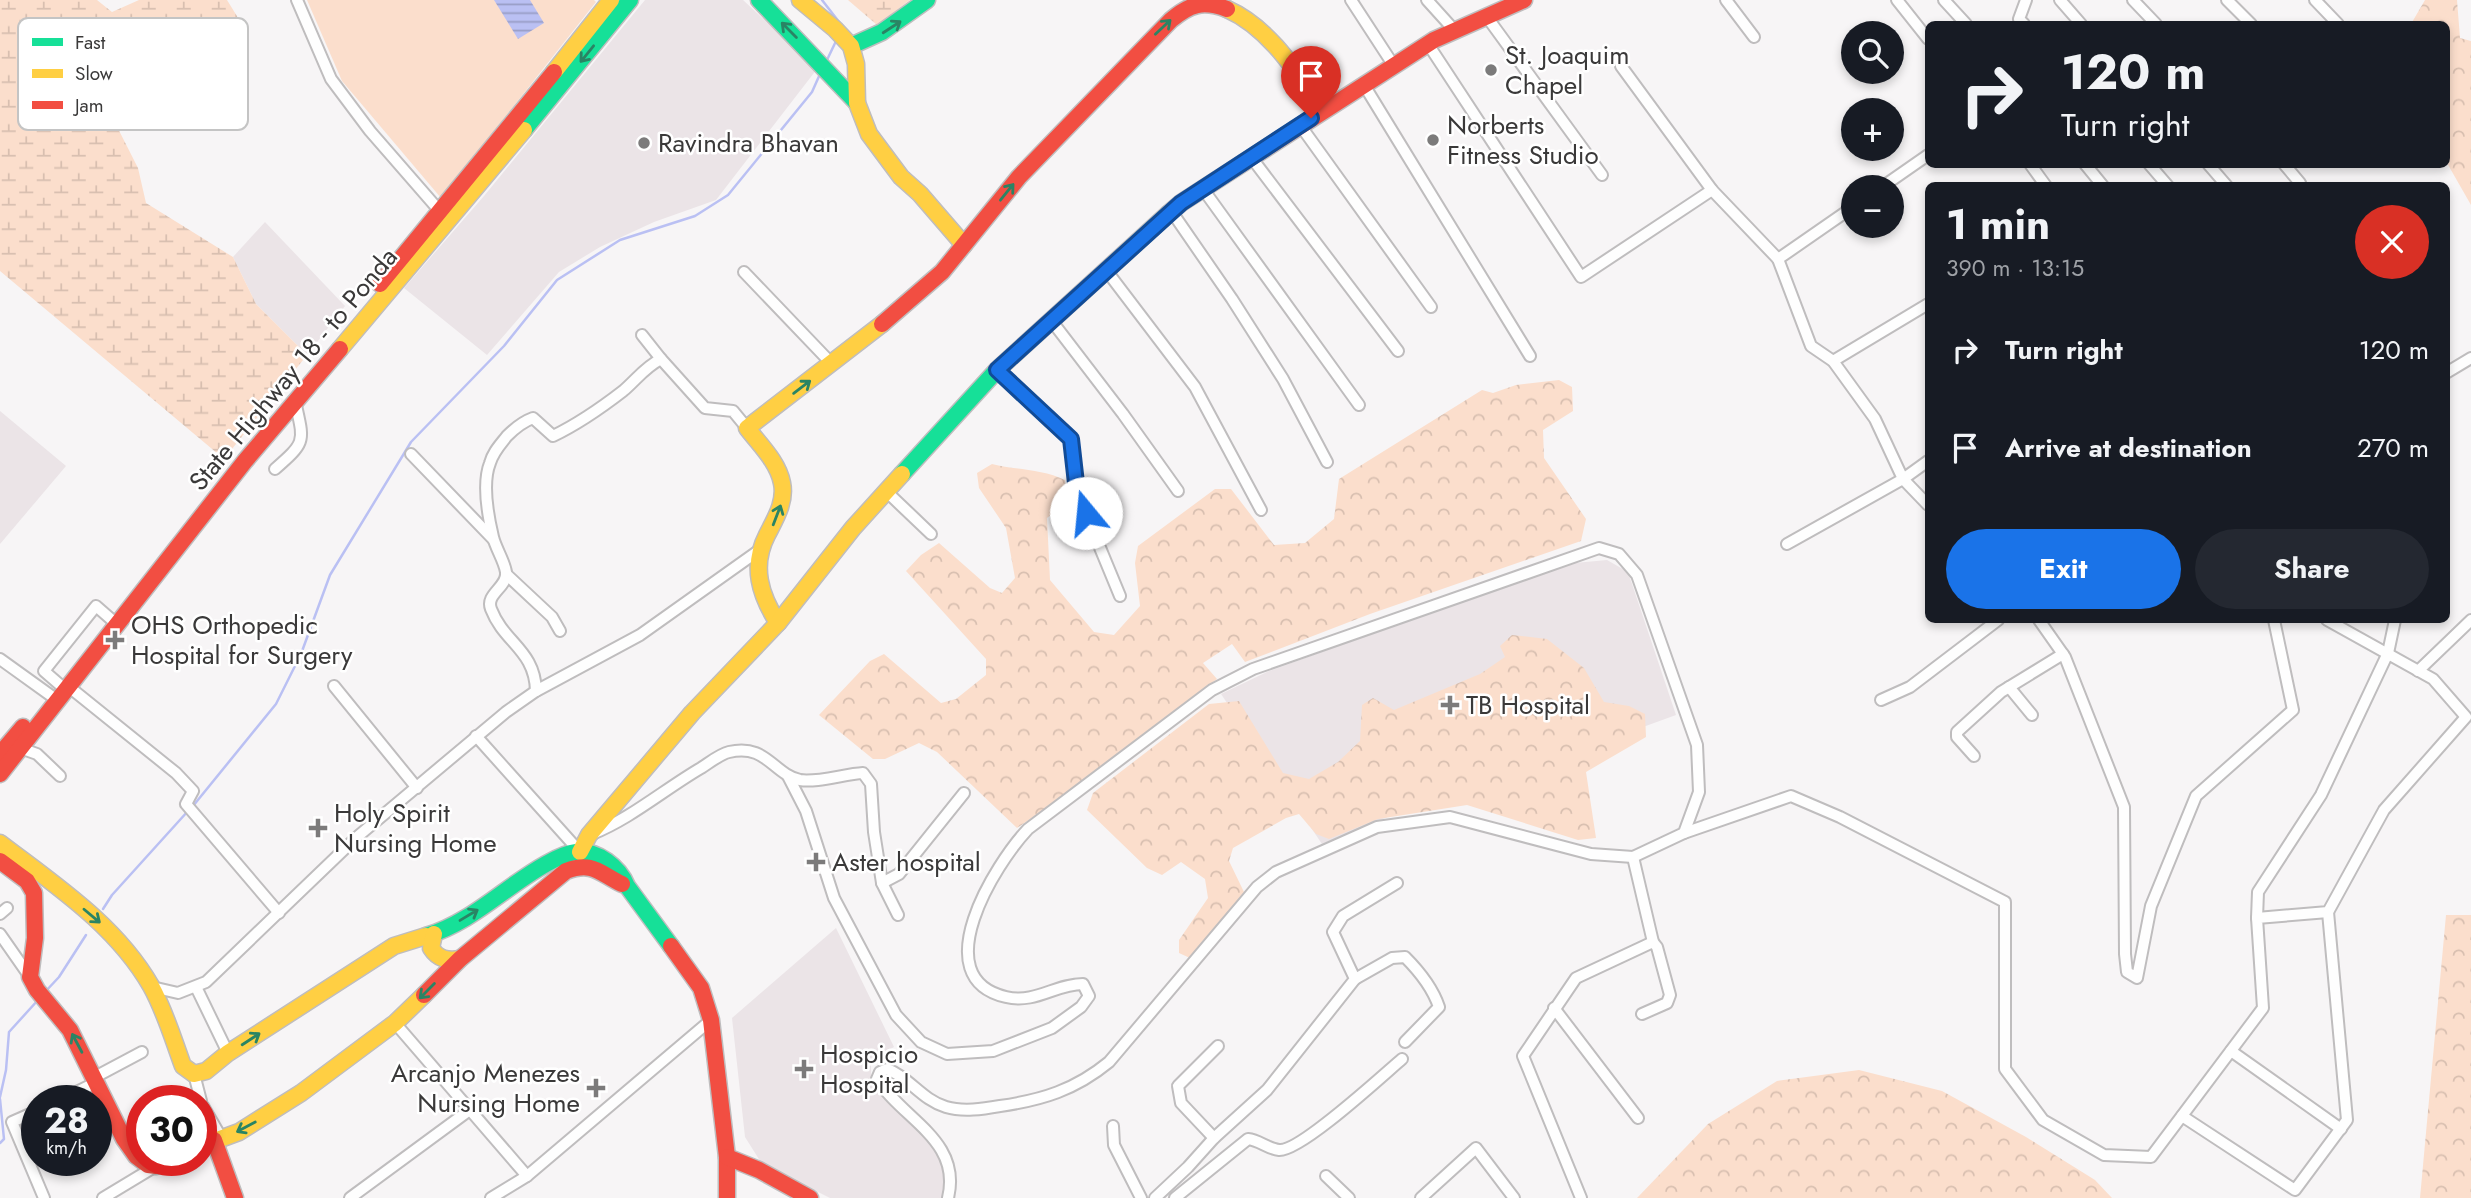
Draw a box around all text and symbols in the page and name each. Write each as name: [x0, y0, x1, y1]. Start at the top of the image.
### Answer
legend: [18, 18, 248, 130]
one-way arrow: [1154, 18, 1171, 35]
one-way arrow: [881, 20, 901, 34]
map controls: [1841, 21, 1904, 238]
button: search: [1841, 21, 1904, 84]
one-way arrow: [781, 22, 798, 39]
text: Fast: [75, 29, 106, 56]
place label: St. Joaquim Chapel: [1505, 36, 1630, 104]
text: 120 m: [2061, 37, 2205, 107]
one-way arrow: [580, 44, 595, 62]
pin: [1281, 46, 1341, 118]
icon: right: [1946, 49, 2037, 140]
icon: arrive: [1292, 57, 1330, 95]
text: Slow: [75, 60, 113, 87]
marker: St. Joaquim Chapel: [1483, 62, 1499, 78]
text: Jam: [72, 92, 104, 119]
button: +: [1841, 98, 1904, 161]
text: Turn right: [2061, 102, 2190, 148]
place label: Norberts Fitness Studio: [1447, 106, 1599, 174]
place label: Ravindra Bhavan: [658, 124, 839, 162]
marker: Norberts Fitness Studio: [1425, 132, 1441, 148]
marker: Ravindra Bhavan: [636, 135, 652, 151]
button: −: [1841, 175, 1904, 238]
one-way arrow: [999, 183, 1014, 201]
text: 1 min: [1946, 194, 2050, 255]
button: close: [2355, 205, 2429, 279]
street label: State Highway 18 - to Ponda: [180, 239, 406, 499]
text: 390 m · 13:15: [1946, 251, 2084, 285]
icon: right: [1946, 331, 1984, 369]
text: Turn right: [2005, 331, 2123, 369]
text: 120 m: [2359, 331, 2429, 369]
one-way arrow: [792, 379, 810, 394]
icon: arrive: [1946, 429, 1984, 467]
text: Arrive at destination: [2005, 429, 2252, 467]
text: 270 m: [2357, 429, 2429, 467]
position arrow: [1049, 476, 1123, 550]
one-way arrow: [772, 504, 784, 526]
button: Exit: [1946, 529, 2181, 609]
button: Share: [2195, 529, 2429, 609]
place label: OHS Orthopedic Hospital for Surgery: [131, 606, 353, 674]
marker: OHS Orthopedic Hospital for Surgery: [105, 630, 125, 650]
place label: TB Hospital: [1466, 686, 1590, 724]
marker: TB Hospital: [1440, 695, 1460, 715]
place label: Holy Spirit Nursing Home: [334, 794, 497, 862]
marker: Holy Spirit Nursing Home: [308, 818, 328, 838]
place label: Aster hospital: [832, 843, 981, 881]
marker: Aster hospital: [806, 852, 826, 872]
one-way arrow: [458, 907, 478, 921]
one-way arrow: [83, 908, 101, 924]
one-way arrow: [419, 982, 436, 999]
one-way arrow: [241, 1031, 261, 1045]
one-way arrow: [70, 1033, 83, 1054]
place label: Hospicio Hospital: [820, 1035, 918, 1103]
place label: Arcanjo Menezes Nursing Home: [391, 1054, 580, 1122]
marker: Hospicio Hospital: [794, 1059, 814, 1079]
marker: Arcanjo Menezes Nursing Home: [586, 1078, 606, 1098]
speed limit sign: 30: [126, 1085, 217, 1176]
text: 28: [44, 1096, 89, 1146]
one-way arrow: [236, 1121, 257, 1135]
text: km/h: [46, 1135, 87, 1161]

